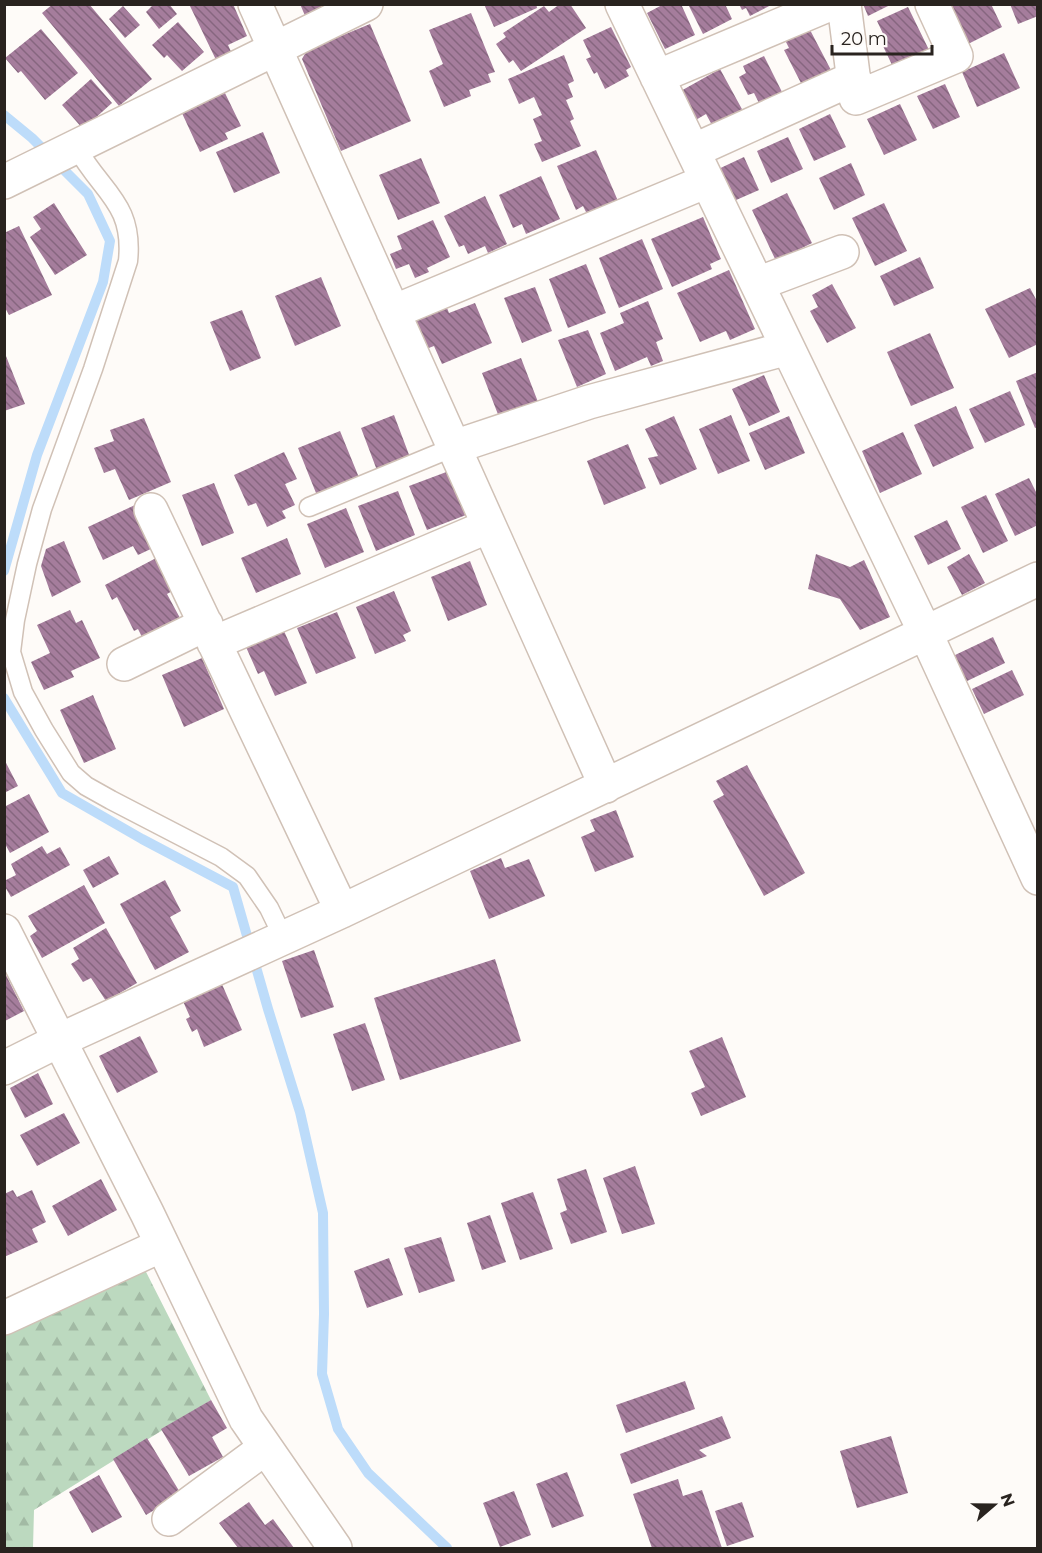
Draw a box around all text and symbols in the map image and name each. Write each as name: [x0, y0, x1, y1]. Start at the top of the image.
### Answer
scale bar: [832, 18, 932, 56]
text: 20 m: [841, 28, 887, 50]
north arrow: [964, 1475, 1024, 1535]
text: N: [996, 1491, 1019, 1509]

